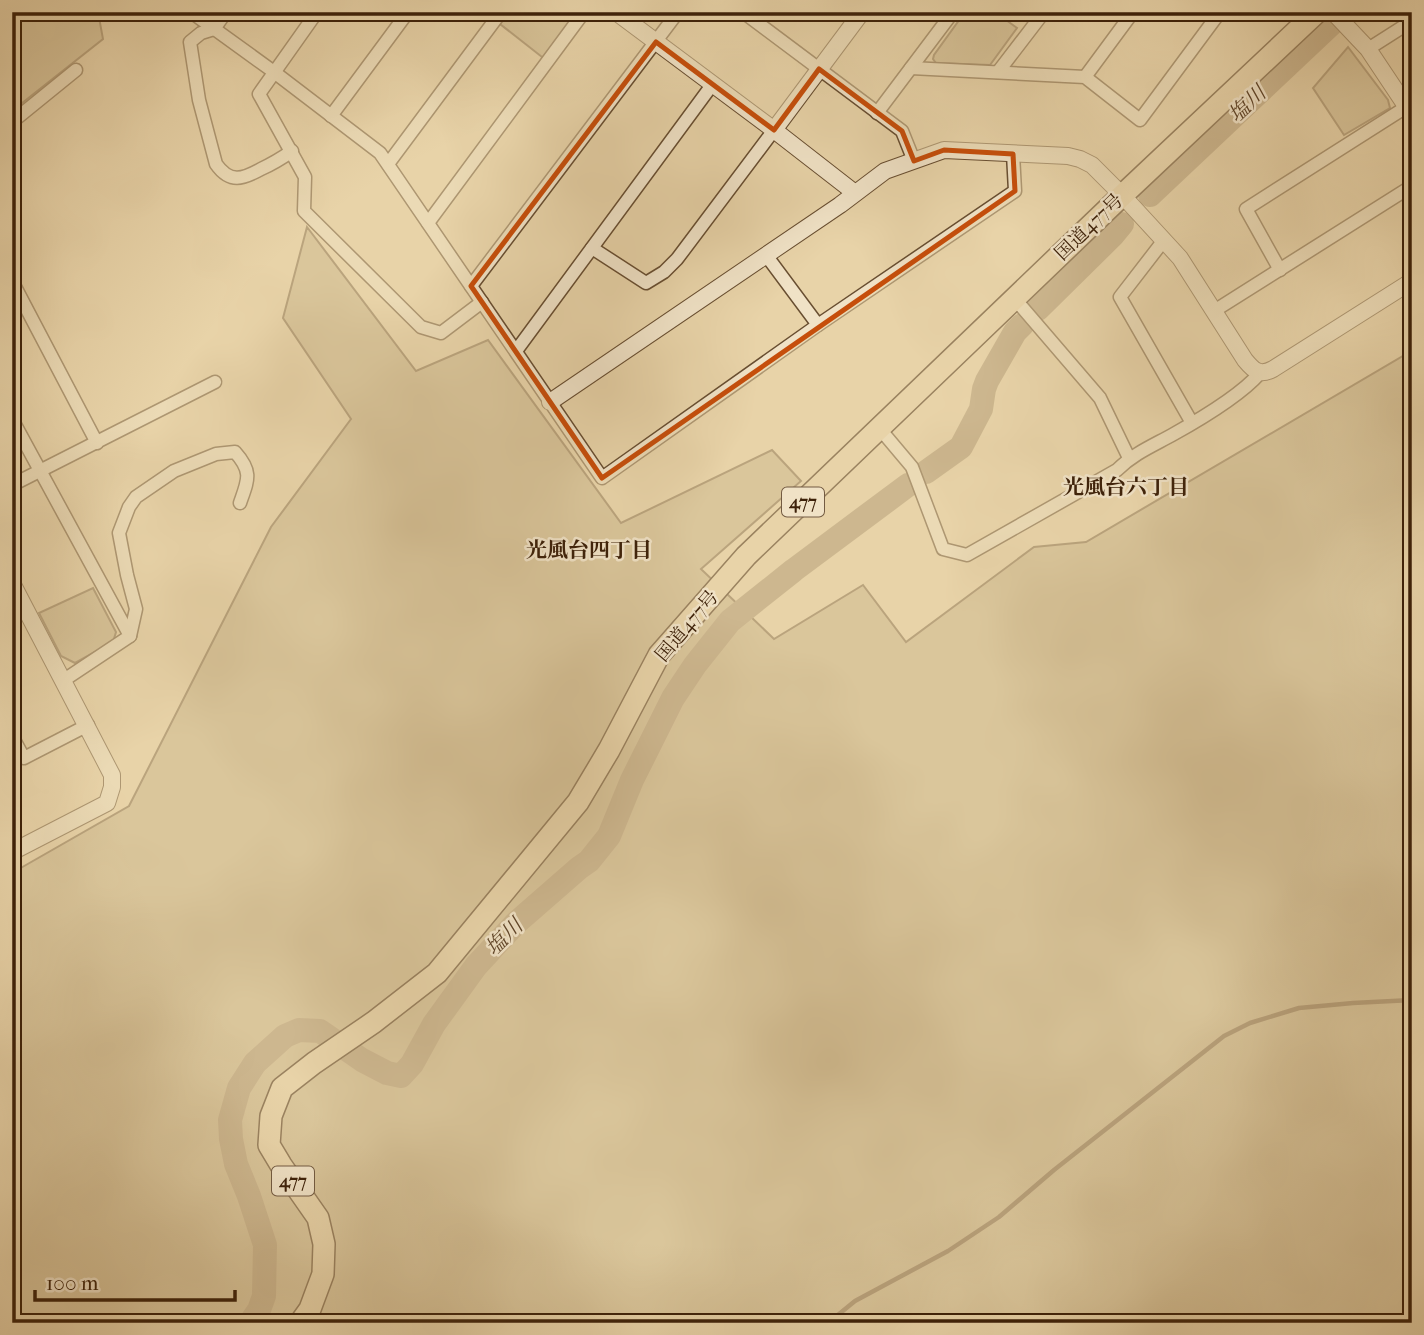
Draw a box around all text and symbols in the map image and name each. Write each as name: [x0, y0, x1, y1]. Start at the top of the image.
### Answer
water label: 塩川: [1223, 80, 1272, 127]
street label: 国道477号: [1050, 189, 1128, 265]
district label: 光風台六丁目: [1063, 475, 1189, 499]
road number: 477: [782, 488, 824, 516]
district label: 光風台四丁目: [526, 538, 652, 562]
street label: 国道477号: [651, 586, 723, 666]
water label: 塩川: [481, 912, 529, 960]
road number: 477: [272, 1166, 314, 1196]
scale bar: [35, 1258, 234, 1302]
text: 100 m: [46, 1271, 99, 1295]

